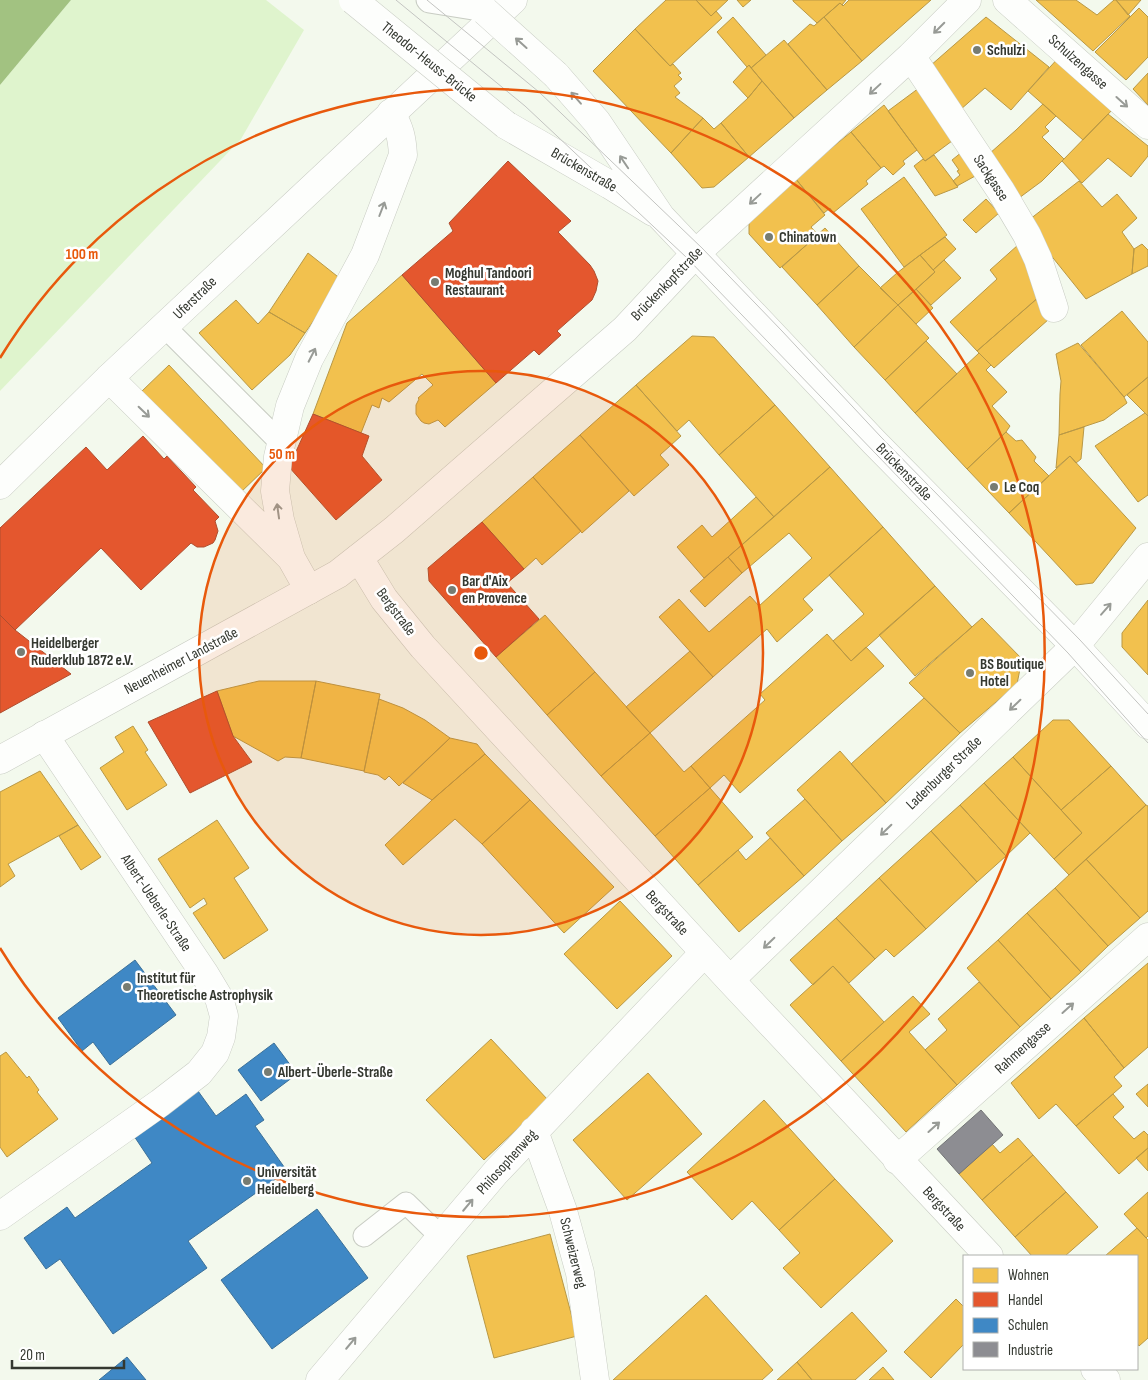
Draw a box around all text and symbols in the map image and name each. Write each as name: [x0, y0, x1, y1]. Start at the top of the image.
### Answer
street label: Theodor-Heuss-Brücke: [377, 18, 481, 106]
one-way arrow: [933, 22, 945, 34]
street label: Schulzengasse: [1044, 30, 1112, 94]
one-way arrow: [514, 37, 527, 49]
place label: Schulzi: [987, 41, 1025, 60]
marker: Schulzi: [971, 44, 983, 56]
one-way arrow: [868, 83, 881, 95]
one-way arrow: [571, 92, 582, 105]
one-way arrow: [1116, 96, 1129, 108]
street label: Brückenstraße: [547, 143, 621, 197]
street label: Sackgasse: [969, 151, 1013, 205]
one-way arrow: [619, 155, 629, 169]
one-way arrow: [749, 193, 761, 205]
one-way arrow: [378, 202, 387, 218]
place label: Chinatown: [779, 228, 836, 247]
marker: Chinatown: [763, 231, 775, 243]
street label: Brückenkopfstraße: [627, 243, 707, 325]
text: 100 m: [66, 245, 98, 264]
place label: Moghul Tandoori Restaurant: [445, 264, 532, 300]
street label: Uferstraße: [169, 273, 221, 323]
marker: Moghul Tandoori Restaurant: [429, 276, 441, 288]
one-way arrow: [307, 347, 317, 362]
one-way arrow: [137, 406, 150, 418]
street label: Brückenstraße: [872, 439, 936, 505]
text: 50 m: [269, 445, 295, 464]
place label: Le Coq: [1004, 478, 1039, 497]
marker: Le Coq: [988, 481, 1000, 493]
one-way arrow: [273, 503, 283, 519]
place label: Bar d'Aix en Provence: [462, 572, 527, 608]
street label: Bergstraße: [372, 584, 420, 640]
marker: Bar d'Aix en Provence: [446, 584, 458, 596]
one-way arrow: [1100, 602, 1111, 615]
street label: Neuenheimer Landstraße: [121, 623, 241, 699]
place label: Heidelberger Ruderklub 1872 e.V.: [31, 634, 134, 670]
centre of rings: [472, 644, 490, 662]
marker: Heidelberger Ruderklub 1872 e.V.: [15, 646, 27, 658]
place label: BS Boutique Hotel: [980, 655, 1044, 691]
marker: BS Boutique Hotel: [964, 667, 976, 679]
one-way arrow: [1009, 699, 1021, 711]
street label: Ladenburger Straße: [902, 732, 986, 814]
one-way arrow: [879, 824, 892, 836]
street label: Albert-Ueberle-Straße: [116, 850, 196, 955]
street label: Bergstraße: [641, 887, 693, 939]
one-way arrow: [762, 937, 775, 949]
place label: Institut für Theoretische Astrophysik: [137, 969, 273, 1005]
marker: Institut für Theoretische Astrophysik: [121, 981, 133, 993]
one-way arrow: [1062, 1002, 1075, 1014]
street label: Rahmengasse: [991, 1018, 1055, 1078]
place label: Albert-Überle-Straße: [277, 1063, 393, 1082]
marker: Albert-Überle-Straße: [262, 1066, 274, 1078]
one-way arrow: [927, 1122, 940, 1133]
street label: Philosophenweg: [473, 1125, 541, 1199]
place label: Universität Heidelberg: [257, 1163, 316, 1199]
marker: Universität Heidelberg: [241, 1175, 253, 1187]
street label: Bergstraße: [918, 1183, 970, 1235]
one-way arrow: [463, 1198, 474, 1211]
street label: Schweizerweg: [555, 1216, 591, 1290]
legend: [963, 1255, 1138, 1370]
text: Wohnen: [1008, 1266, 1049, 1285]
text: Handel: [1008, 1291, 1043, 1310]
text: Schulen: [1008, 1316, 1048, 1335]
one-way arrow: [346, 1337, 357, 1350]
scale bar: [12, 1338, 125, 1370]
text: Industrie: [1008, 1341, 1053, 1360]
text: 20 m: [20, 1346, 45, 1365]

